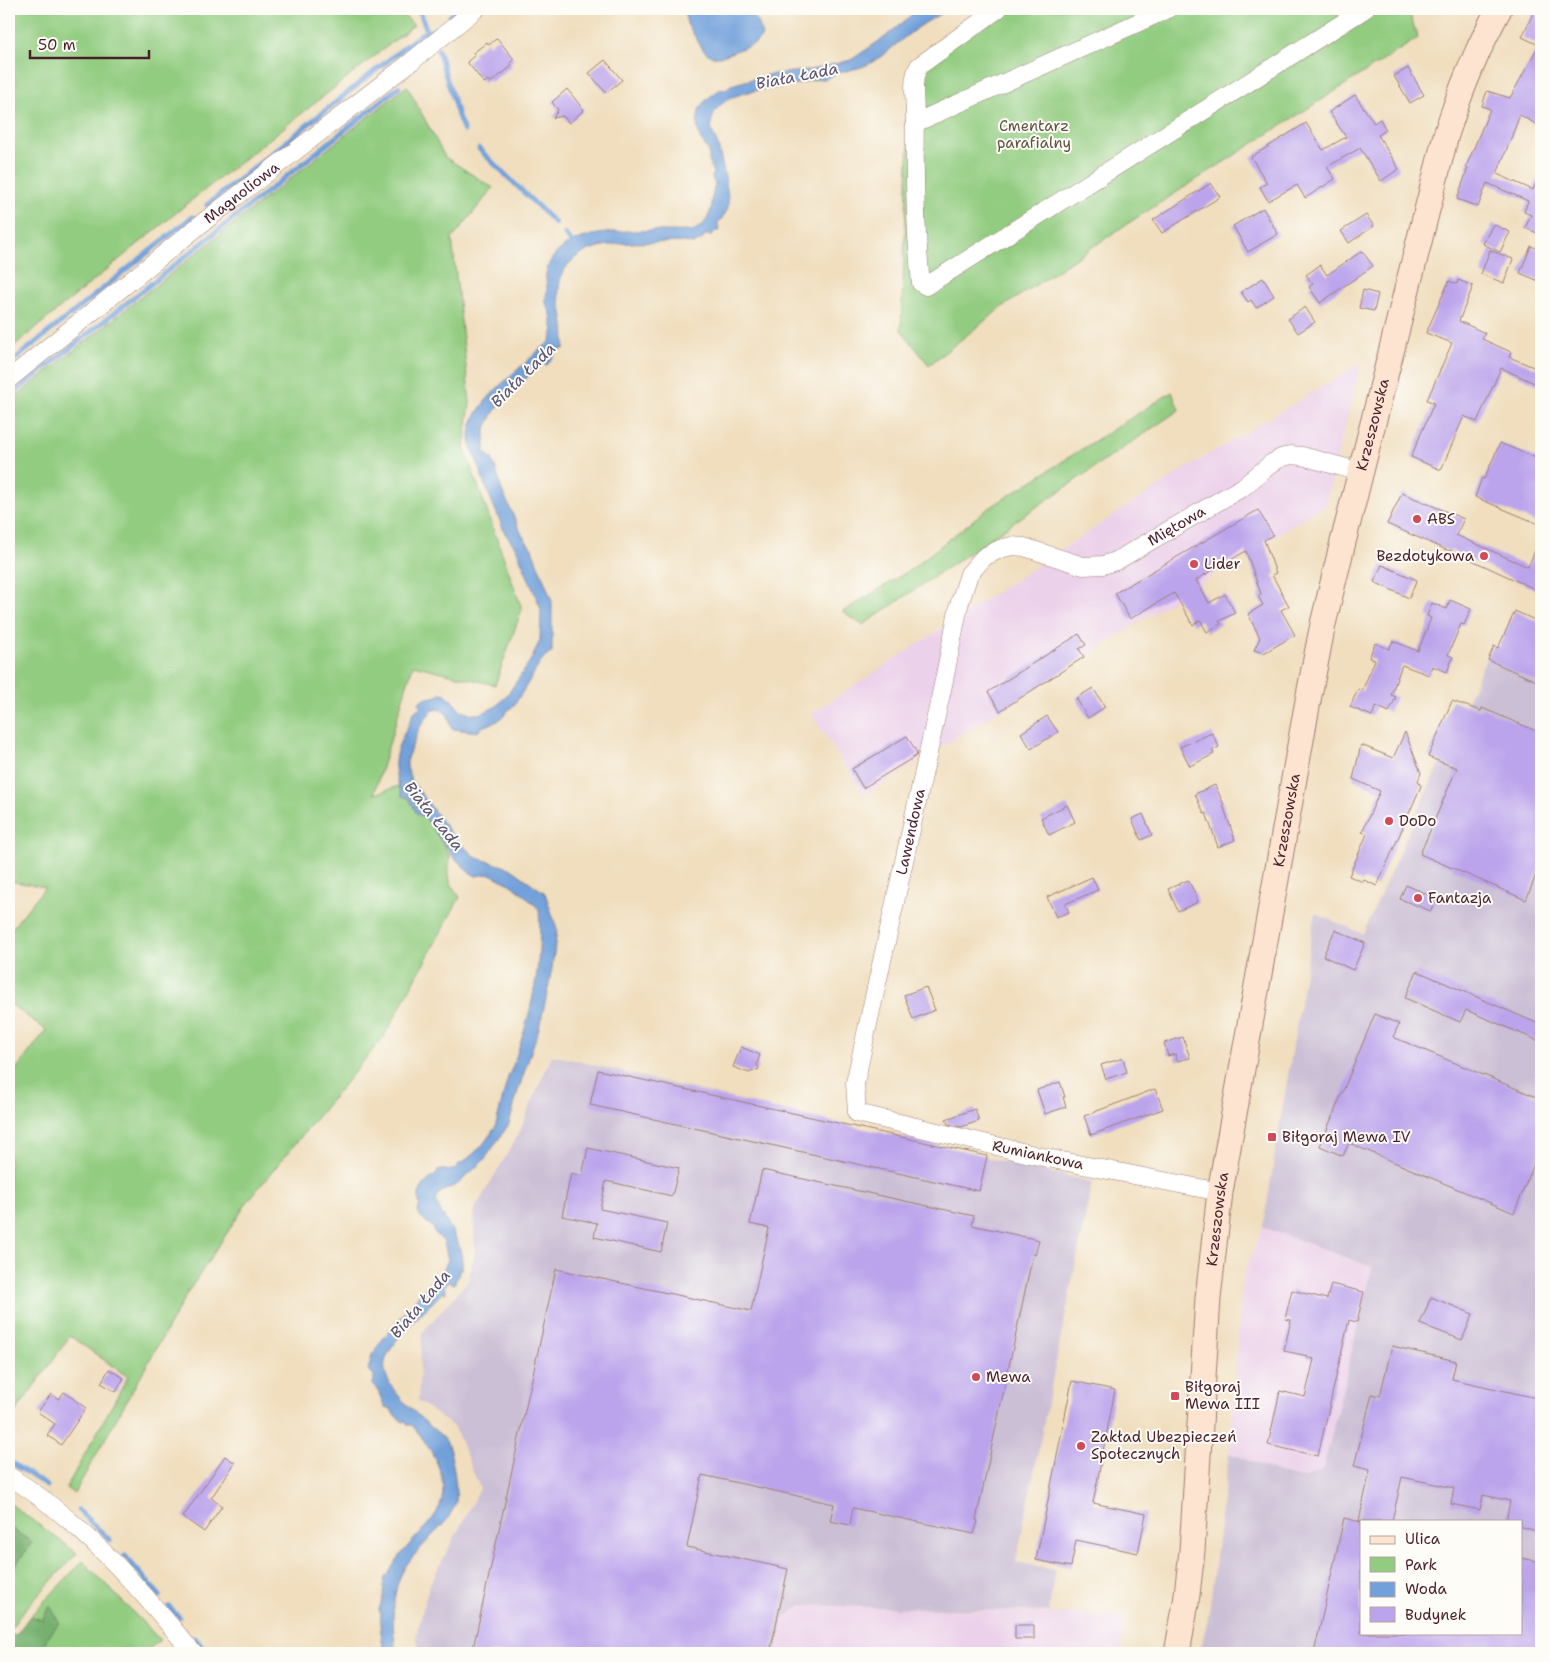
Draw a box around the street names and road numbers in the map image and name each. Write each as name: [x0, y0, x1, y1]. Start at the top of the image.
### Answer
street label: Magnoliowa: [200, 157, 284, 228]
street label: Krzeszowska: [1351, 376, 1394, 473]
street label: Miętowa: [1144, 501, 1210, 550]
street label: Krzeszowska: [1268, 771, 1305, 869]
street label: Lawendowa: [891, 786, 930, 877]
street label: Rumiankowa: [991, 1136, 1086, 1175]
street label: Krzeszowska: [1202, 1170, 1233, 1267]

